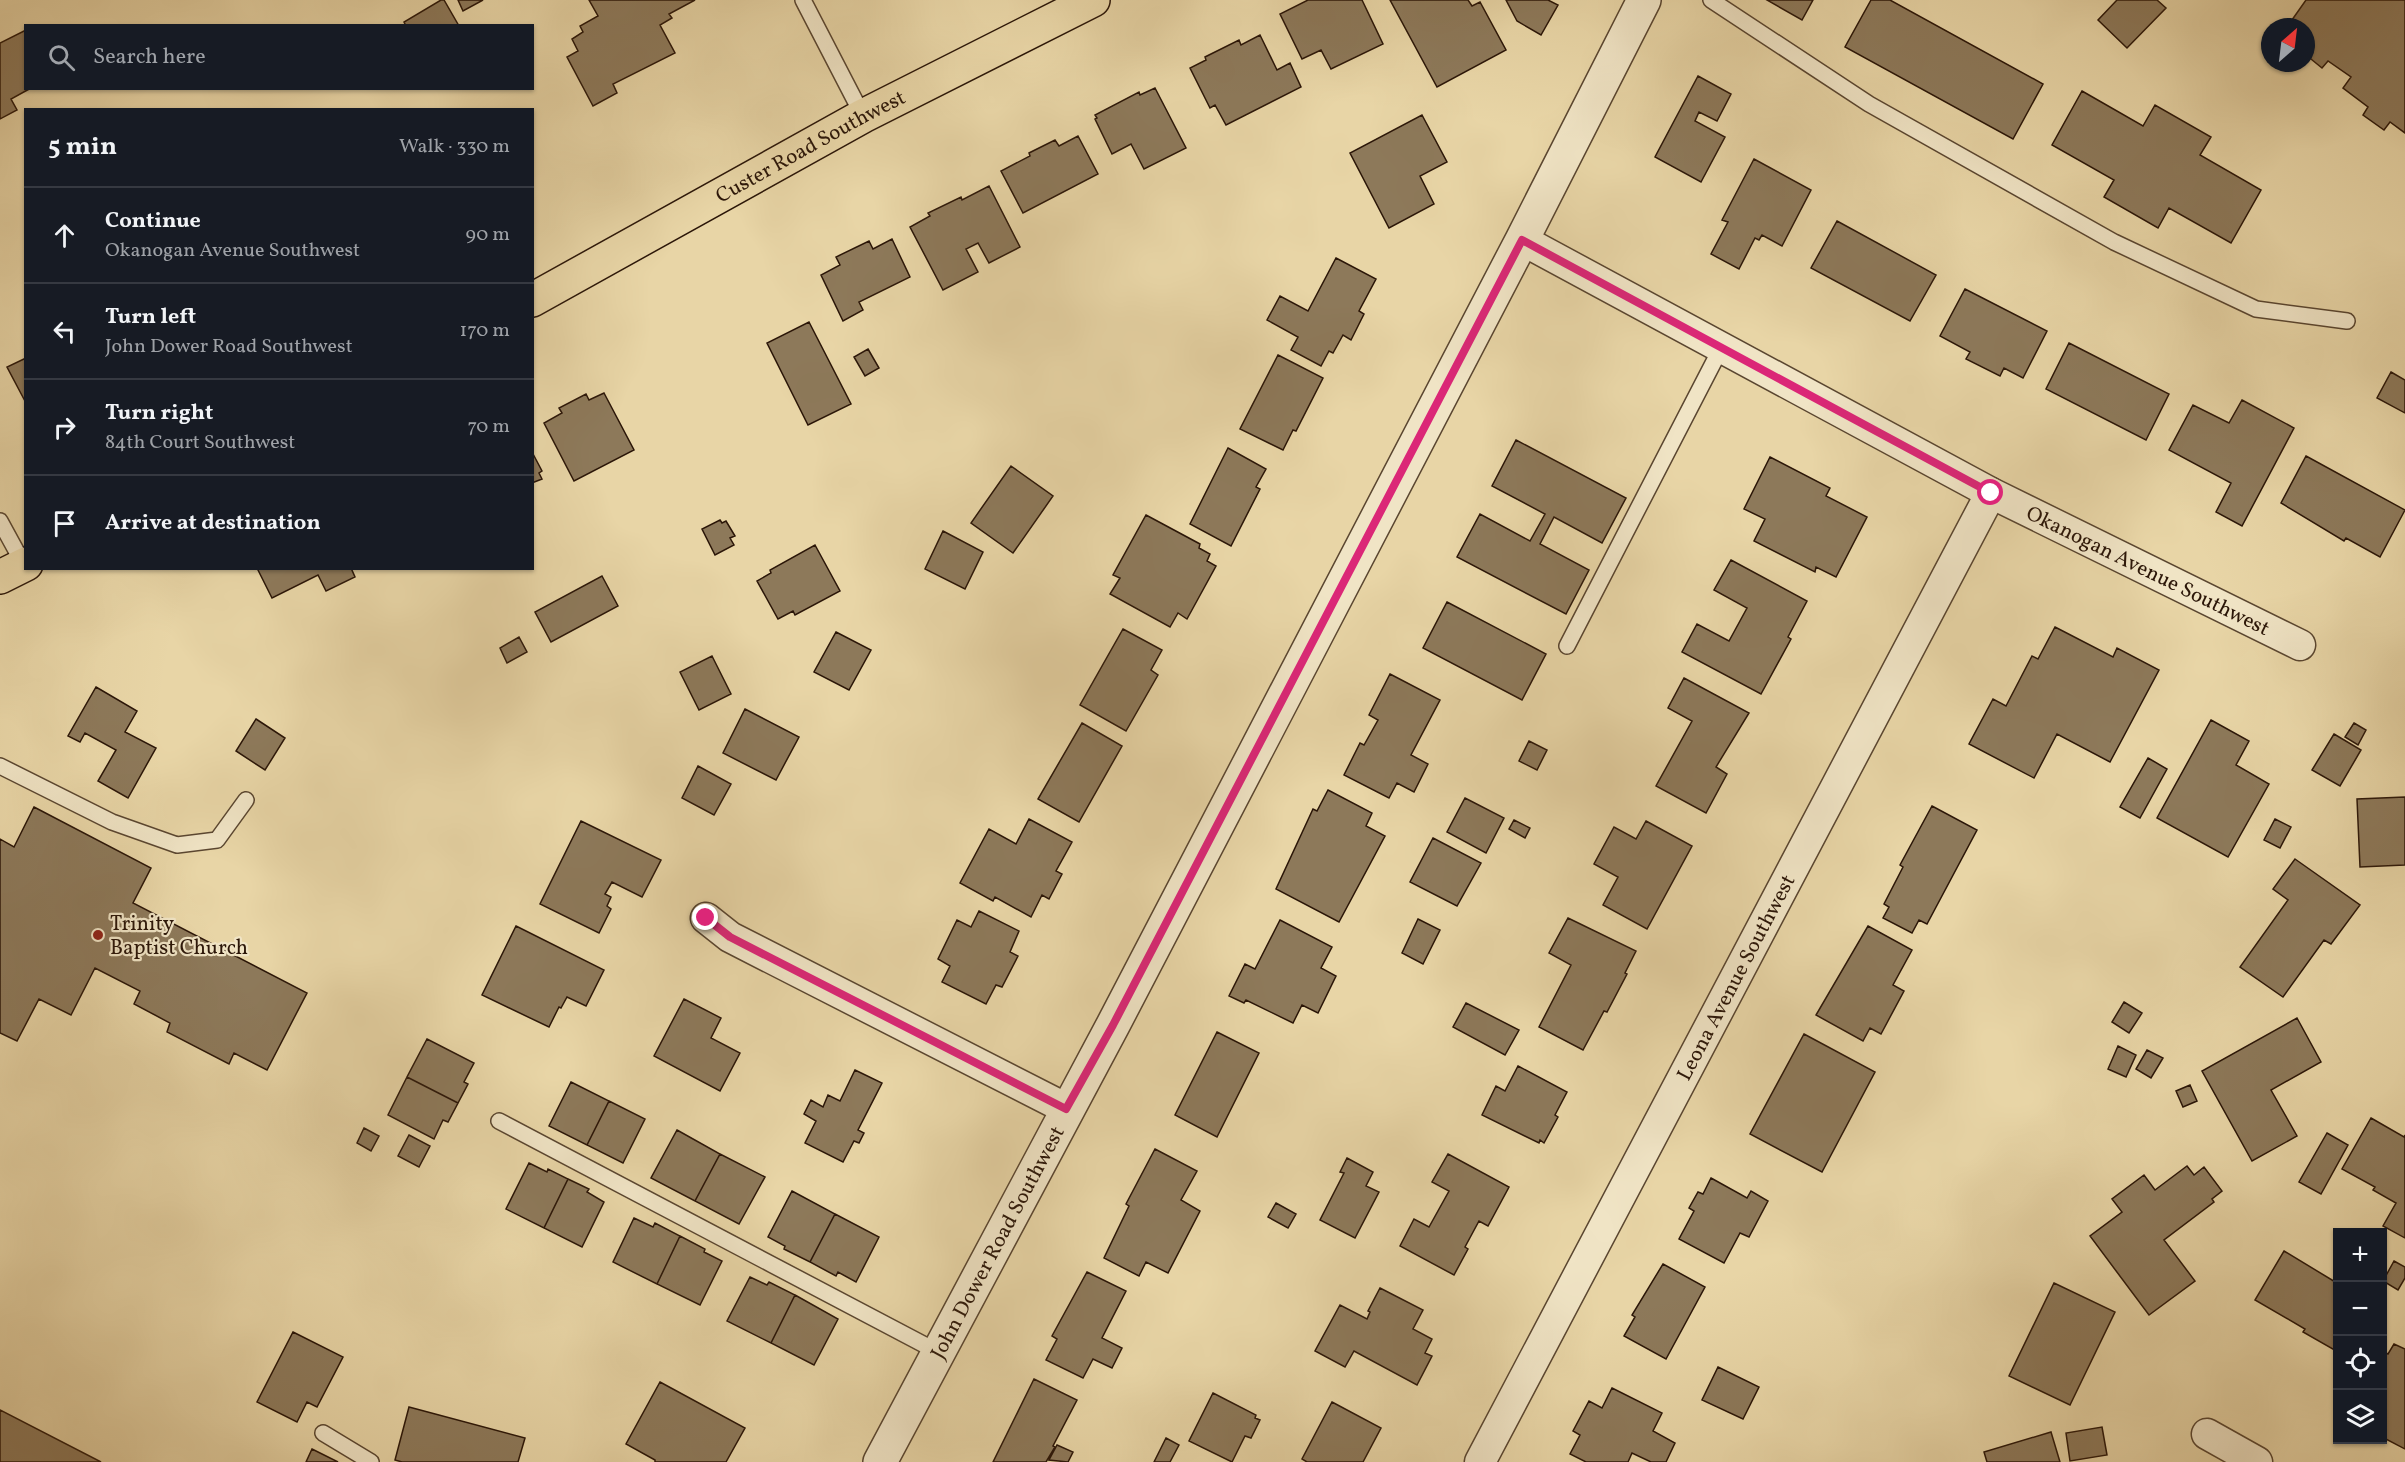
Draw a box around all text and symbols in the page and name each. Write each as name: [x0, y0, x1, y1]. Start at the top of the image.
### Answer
north arrow: [2261, 18, 2315, 72]
search box: [24, 24, 534, 90]
icon: search: [45, 41, 78, 74]
text: Search here: [93, 42, 206, 73]
street label: Custer Road Southwest: [711, 84, 911, 211]
text: 5 min: [48, 129, 117, 165]
text: Walk · 330 m: [399, 133, 510, 161]
text: Continue: [105, 206, 201, 237]
icon: ahead: [48, 219, 81, 252]
text: 90 m: [466, 221, 510, 249]
text: Okanogan Avenue Southwest: [105, 237, 360, 265]
text: Turn left: [105, 302, 196, 333]
icon: left: [48, 315, 81, 348]
text: 170 m: [460, 317, 510, 345]
text: John Dower Road Southwest: [105, 333, 353, 361]
text: Turn right: [105, 398, 213, 429]
icon: right: [48, 411, 81, 444]
text: 70 m: [467, 413, 510, 441]
text: 84th Court Southwest: [105, 429, 295, 457]
route start: [1977, 479, 2003, 505]
street label: Okanogan Avenue Southwest: [2021, 499, 2274, 644]
icon: arrive: [48, 507, 81, 540]
text: Arrive at destination: [105, 508, 321, 539]
street label: Leona Avenue Southwest: [1671, 870, 1803, 1086]
route end: [692, 904, 718, 930]
place label: Trinity Baptist Church: [110, 910, 248, 963]
marker: Trinity Baptist Church: [91, 928, 105, 942]
street label: John Dower Road Southwest: [924, 1121, 1072, 1365]
map controls: [2333, 1228, 2387, 1444]
button: +: [2333, 1228, 2387, 1282]
button: −: [2333, 1282, 2387, 1336]
button: locate: [2333, 1336, 2387, 1390]
button: layers: [2333, 1390, 2387, 1444]

